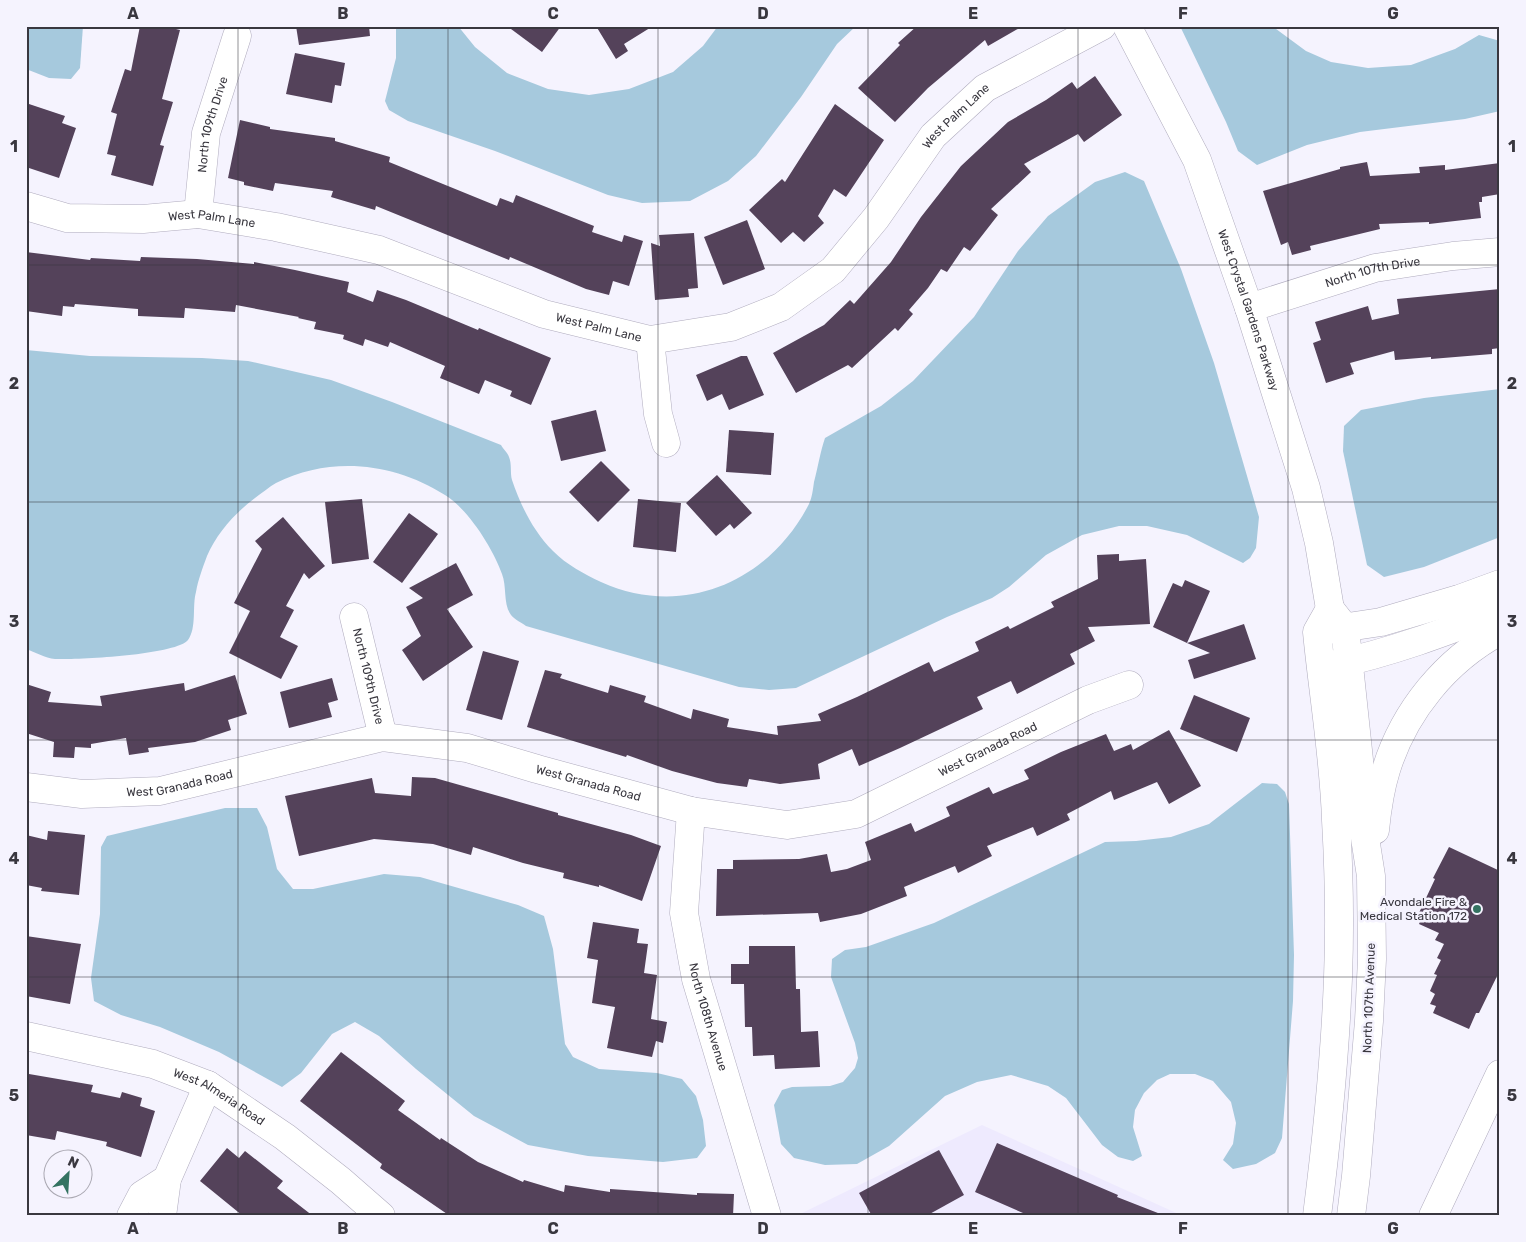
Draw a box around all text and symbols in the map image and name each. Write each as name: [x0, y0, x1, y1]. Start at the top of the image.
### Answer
text: A: [127, 4, 139, 23]
text: B: [337, 4, 349, 23]
text: C: [547, 4, 559, 23]
text: D: [757, 4, 769, 23]
text: E: [968, 4, 978, 23]
text: F: [1178, 4, 1188, 23]
text: G: [1387, 4, 1399, 23]
street label: North 109th Drive: [195, 75, 231, 173]
street label: West Palm Lane: [919, 80, 992, 151]
text: 1: [10, 137, 18, 156]
text: 1: [1508, 137, 1516, 156]
street label: West Palm Lane: [168, 207, 257, 230]
street label: West Crystal Gardens Parkway: [1215, 228, 1282, 393]
street label: North 107th Drive: [1323, 254, 1421, 290]
street label: West Palm Lane: [554, 310, 644, 345]
text: 2: [9, 374, 19, 393]
text: 2: [1507, 374, 1517, 393]
text: 3: [9, 612, 19, 631]
text: 3: [1507, 612, 1517, 631]
street label: North 109th Drive: [350, 627, 387, 726]
street label: West Granada Road: [936, 719, 1039, 779]
street label: West Granada Road: [534, 762, 642, 804]
street label: West Granada Road: [126, 767, 234, 799]
text: 4: [9, 849, 20, 868]
text: 4: [1507, 849, 1518, 868]
place label: Avondale Fire & Medical Station 172: [1360, 895, 1468, 923]
marker: Avondale Fire & Medical Station 172: [1471, 903, 1483, 915]
street label: North 107th Avenue: [1360, 942, 1378, 1053]
street label: North 108th Avenue: [686, 962, 730, 1073]
street label: West Almeria Road: [171, 1065, 267, 1128]
text: 5: [9, 1086, 19, 1105]
text: 5: [1507, 1086, 1517, 1105]
north arrow: [42, 1150, 92, 1200]
text: N: [65, 1153, 81, 1173]
text: A: [127, 1219, 139, 1238]
text: B: [337, 1219, 349, 1238]
text: C: [547, 1219, 559, 1238]
text: D: [757, 1219, 769, 1238]
text: E: [968, 1219, 978, 1238]
text: F: [1178, 1219, 1188, 1238]
text: G: [1387, 1219, 1399, 1238]

